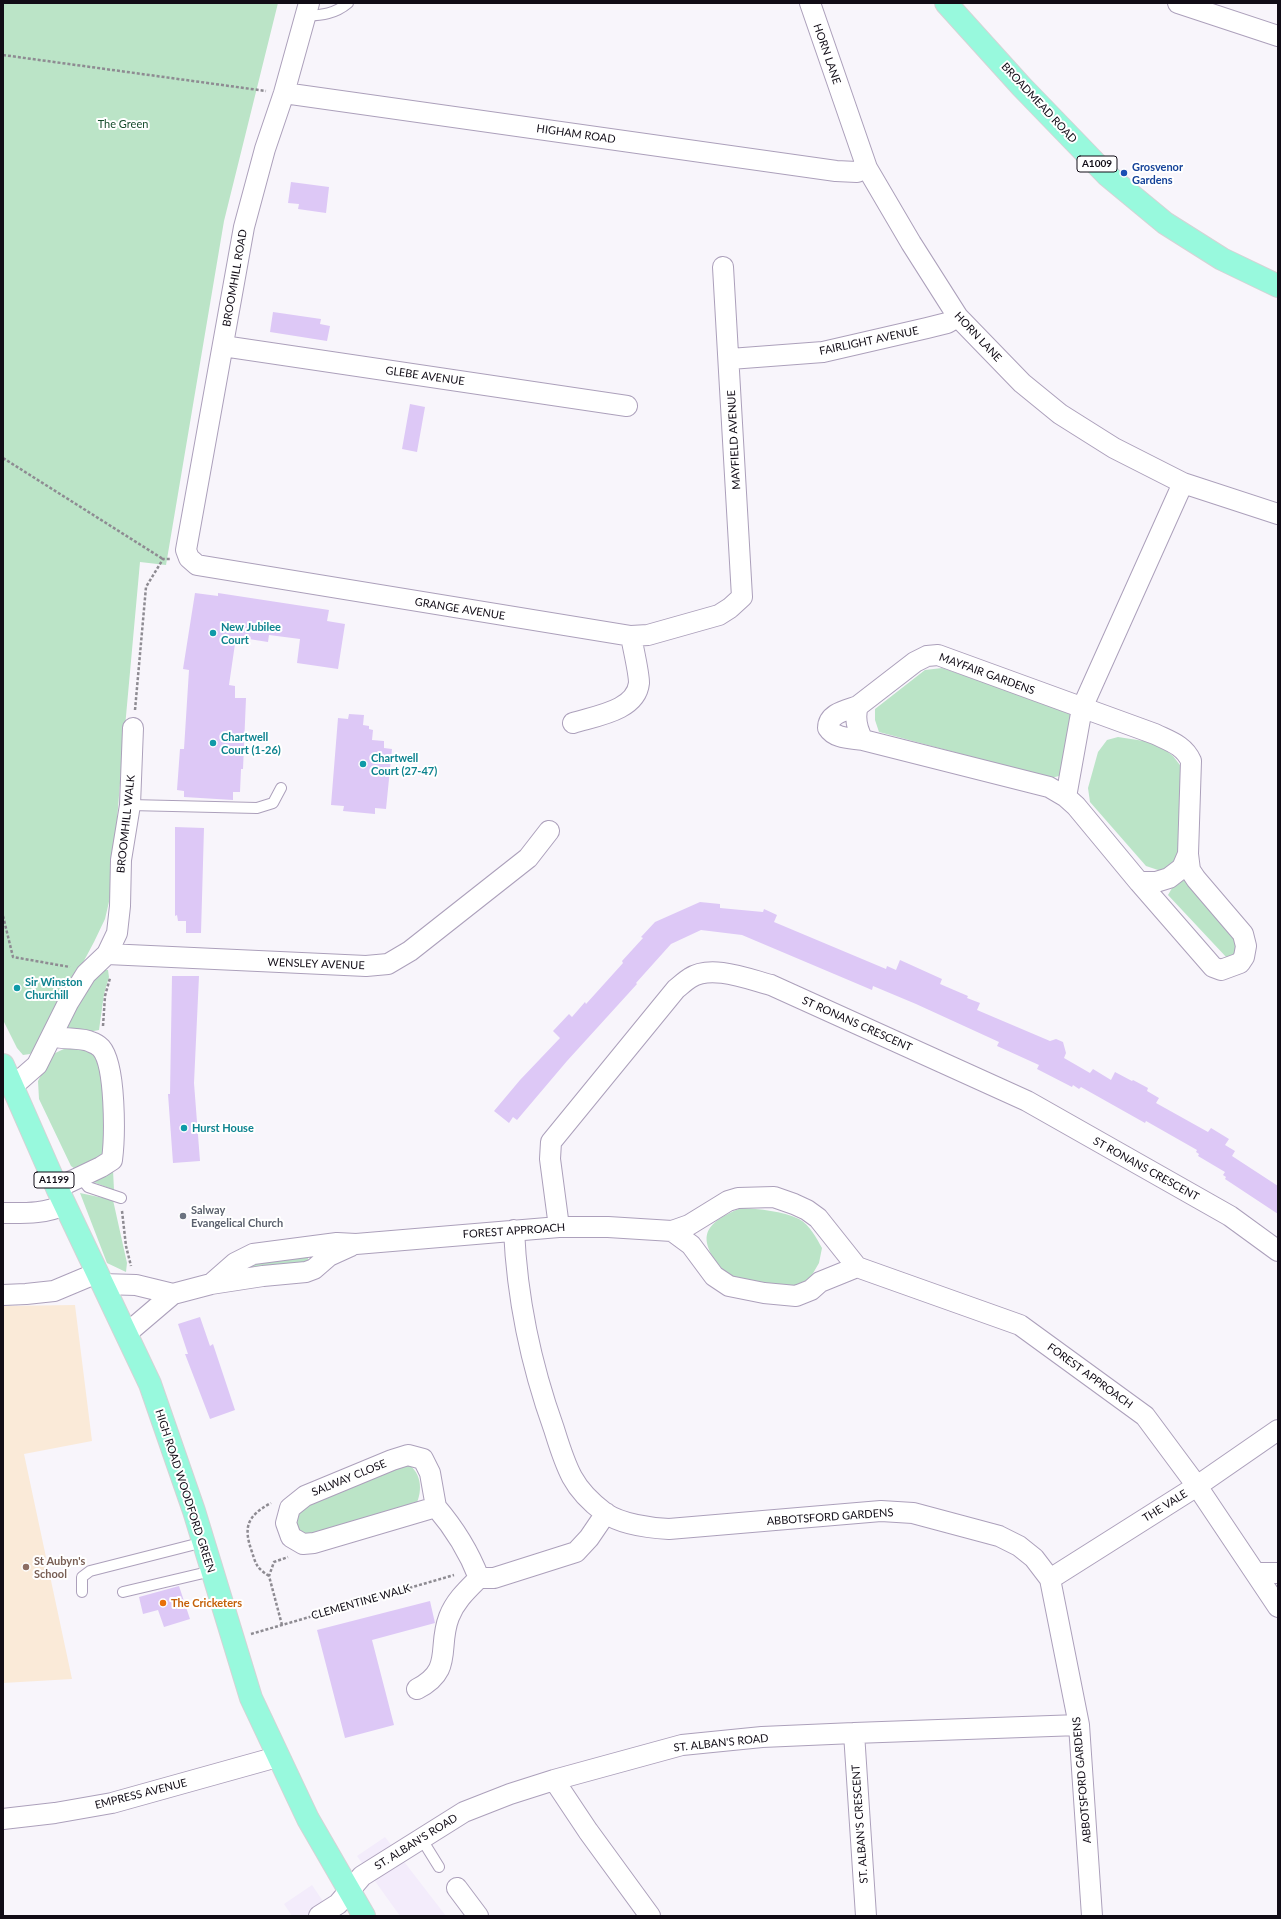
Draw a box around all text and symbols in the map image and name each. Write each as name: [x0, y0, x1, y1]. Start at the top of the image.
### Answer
street label: HORN LANE: [810, 22, 844, 86]
street label: BROADMEAD ROAD: [998, 60, 1080, 146]
park label: The Green: [98, 117, 148, 131]
street label: HIGHAM ROAD: [536, 122, 616, 146]
road number: A1009: [1077, 156, 1117, 172]
place label: Grosvenor Gardens: [1132, 160, 1183, 186]
marker: Grosvenor Gardens: [1119, 168, 1129, 178]
street label: BROOMHILL ROAD: [220, 228, 250, 328]
street label: HORN LANE: [952, 309, 1004, 365]
street label: FAIRLIGHT AVENUE: [818, 324, 920, 358]
street label: GLEBE AVENUE: [385, 364, 465, 388]
street label: MAYFIELD AVENUE: [725, 390, 743, 490]
street label: GRANGE AVENUE: [414, 595, 506, 623]
place label: New Jubilee Court: [221, 620, 281, 646]
marker: New Jubilee Court: [208, 628, 218, 638]
street label: MAYFAIR GARDENS: [937, 651, 1037, 697]
place label: Chartwell Court (1-26): [221, 730, 281, 756]
marker: Chartwell Court (1-26): [208, 738, 218, 748]
place label: Chartwell Court (27-47): [371, 751, 437, 777]
marker: Chartwell Court (27-47): [358, 759, 368, 769]
street label: BROOMHILL WALK: [114, 774, 138, 874]
street label: WENSLEY AVENUE: [267, 956, 365, 972]
place label: Sir Winston Churchill: [25, 975, 82, 1001]
marker: Sir Winston Churchill: [12, 983, 22, 993]
street label: ST RONANS CRESCENT: [800, 994, 914, 1054]
place label: Hurst House: [192, 1121, 254, 1135]
marker: Hurst House: [179, 1123, 189, 1133]
street label: ST RONANS CRESCENT: [1091, 1134, 1201, 1204]
road number: A1199: [34, 1172, 74, 1188]
place label: Salway Evangelical Church: [191, 1203, 283, 1229]
marker: Salway Evangelical Church: [178, 1211, 188, 1221]
street label: FOREST APPROACH: [462, 1221, 566, 1241]
street label: FOREST APPROACH: [1045, 1341, 1135, 1411]
street label: HIGH ROAD WOODFORD GREEN: [152, 1408, 218, 1574]
street label: SALWAY CLOSE: [310, 1457, 388, 1499]
street label: THE VALE: [1140, 1487, 1190, 1525]
street label: ABBOTSFORD GARDENS: [766, 1506, 894, 1528]
place label: St Aubyn's School: [34, 1554, 85, 1580]
marker: St Aubyn's School: [21, 1562, 31, 1572]
street label: CLEMENTINE WALK: [310, 1581, 412, 1623]
place label: The Cricketers: [171, 1596, 242, 1610]
marker: The Cricketers: [158, 1598, 168, 1608]
street label: ABBOTSFORD GARDENS: [1070, 1716, 1094, 1844]
street label: ST. ALBAN'S ROAD: [673, 1731, 769, 1755]
street label: ST. ALBAN'S CRESCENT: [849, 1764, 871, 1884]
street label: EMPRESS AVENUE: [93, 1776, 189, 1812]
street label: ST. ALBAN'S ROAD: [372, 1811, 460, 1873]

